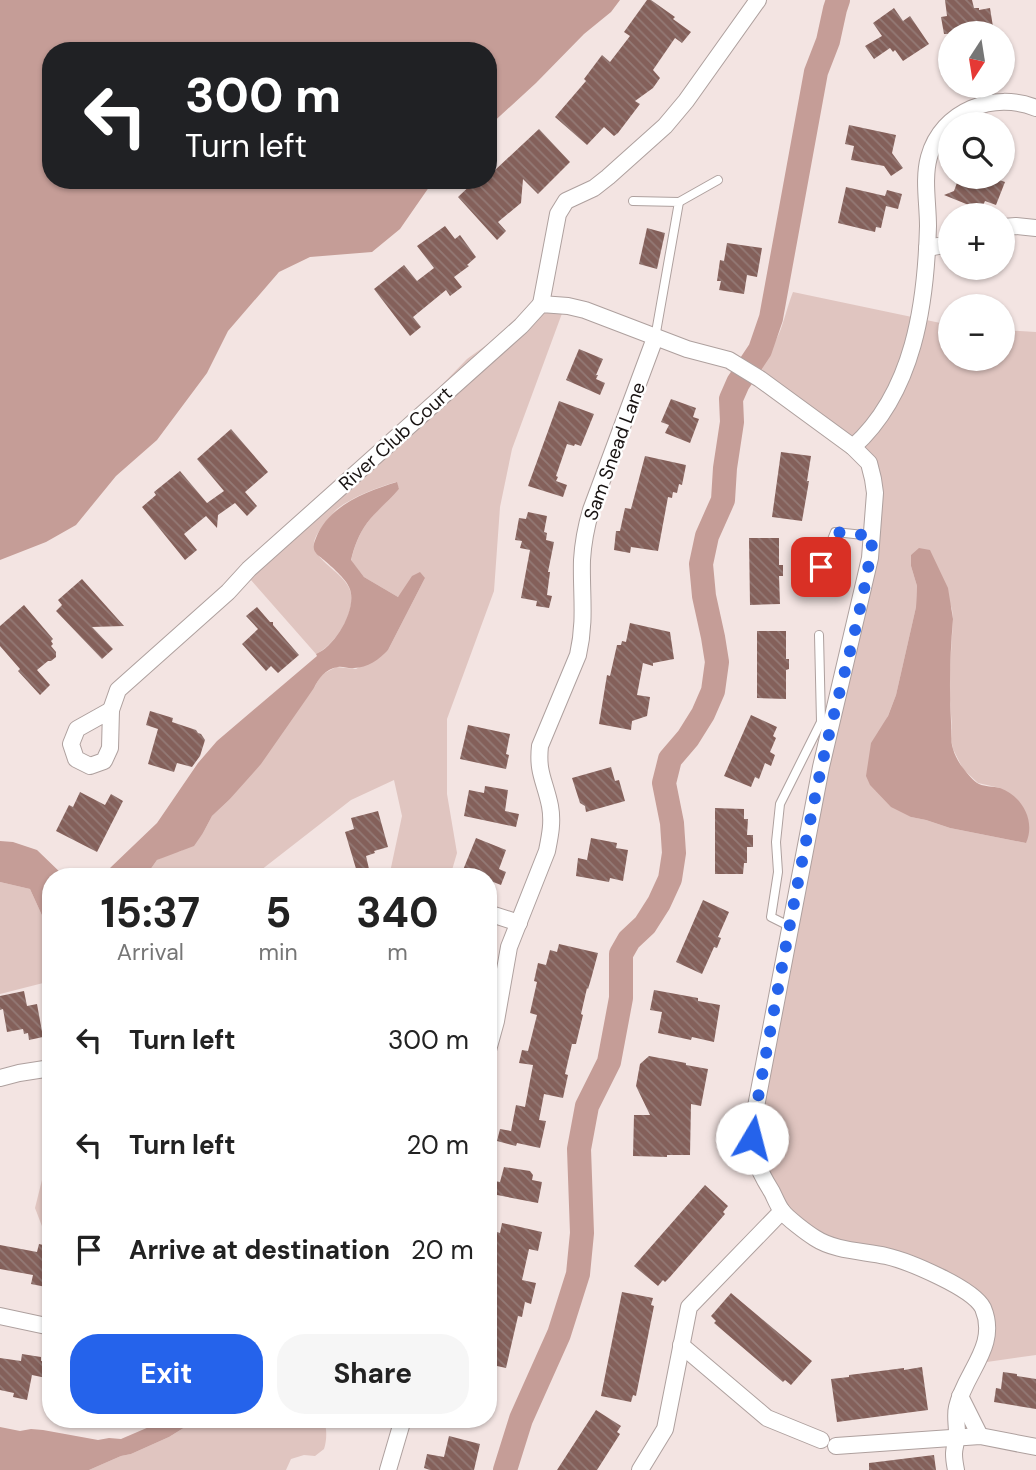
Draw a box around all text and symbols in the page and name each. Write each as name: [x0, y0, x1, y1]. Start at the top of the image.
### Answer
north arrow: [938, 21, 1015, 98]
map controls: [938, 21, 1015, 371]
text: 300 m: [185, 63, 341, 127]
icon: left: [70, 70, 161, 161]
button: search: [938, 112, 1015, 189]
text: Turn left: [185, 125, 307, 167]
button: +: [938, 203, 1015, 280]
button: −: [938, 294, 1015, 371]
street label: Sam Snead Lane: [578, 379, 651, 524]
street label: River Club Court: [333, 381, 457, 496]
pin: [791, 537, 851, 597]
icon: arrive: [802, 548, 840, 586]
text: 15:37: [100, 885, 200, 940]
text: 5: [265, 885, 291, 940]
text: 340: [356, 885, 439, 940]
text: Arrival: [117, 937, 184, 967]
text: min: [259, 937, 298, 967]
text: m: [387, 937, 408, 967]
icon: left: [70, 1021, 108, 1059]
text: Turn left: [129, 1023, 236, 1057]
text: 300 m: [388, 1023, 469, 1057]
position arrow: [715, 1101, 789, 1175]
icon: left: [70, 1126, 108, 1164]
text: Turn left: [129, 1128, 236, 1162]
text: 20 m: [406, 1128, 469, 1162]
icon: arrive: [70, 1231, 108, 1269]
text: Arrive at destination: [129, 1233, 390, 1267]
text: 20 m: [411, 1233, 474, 1267]
button: Exit: [70, 1334, 263, 1414]
button: Share: [277, 1334, 469, 1414]

